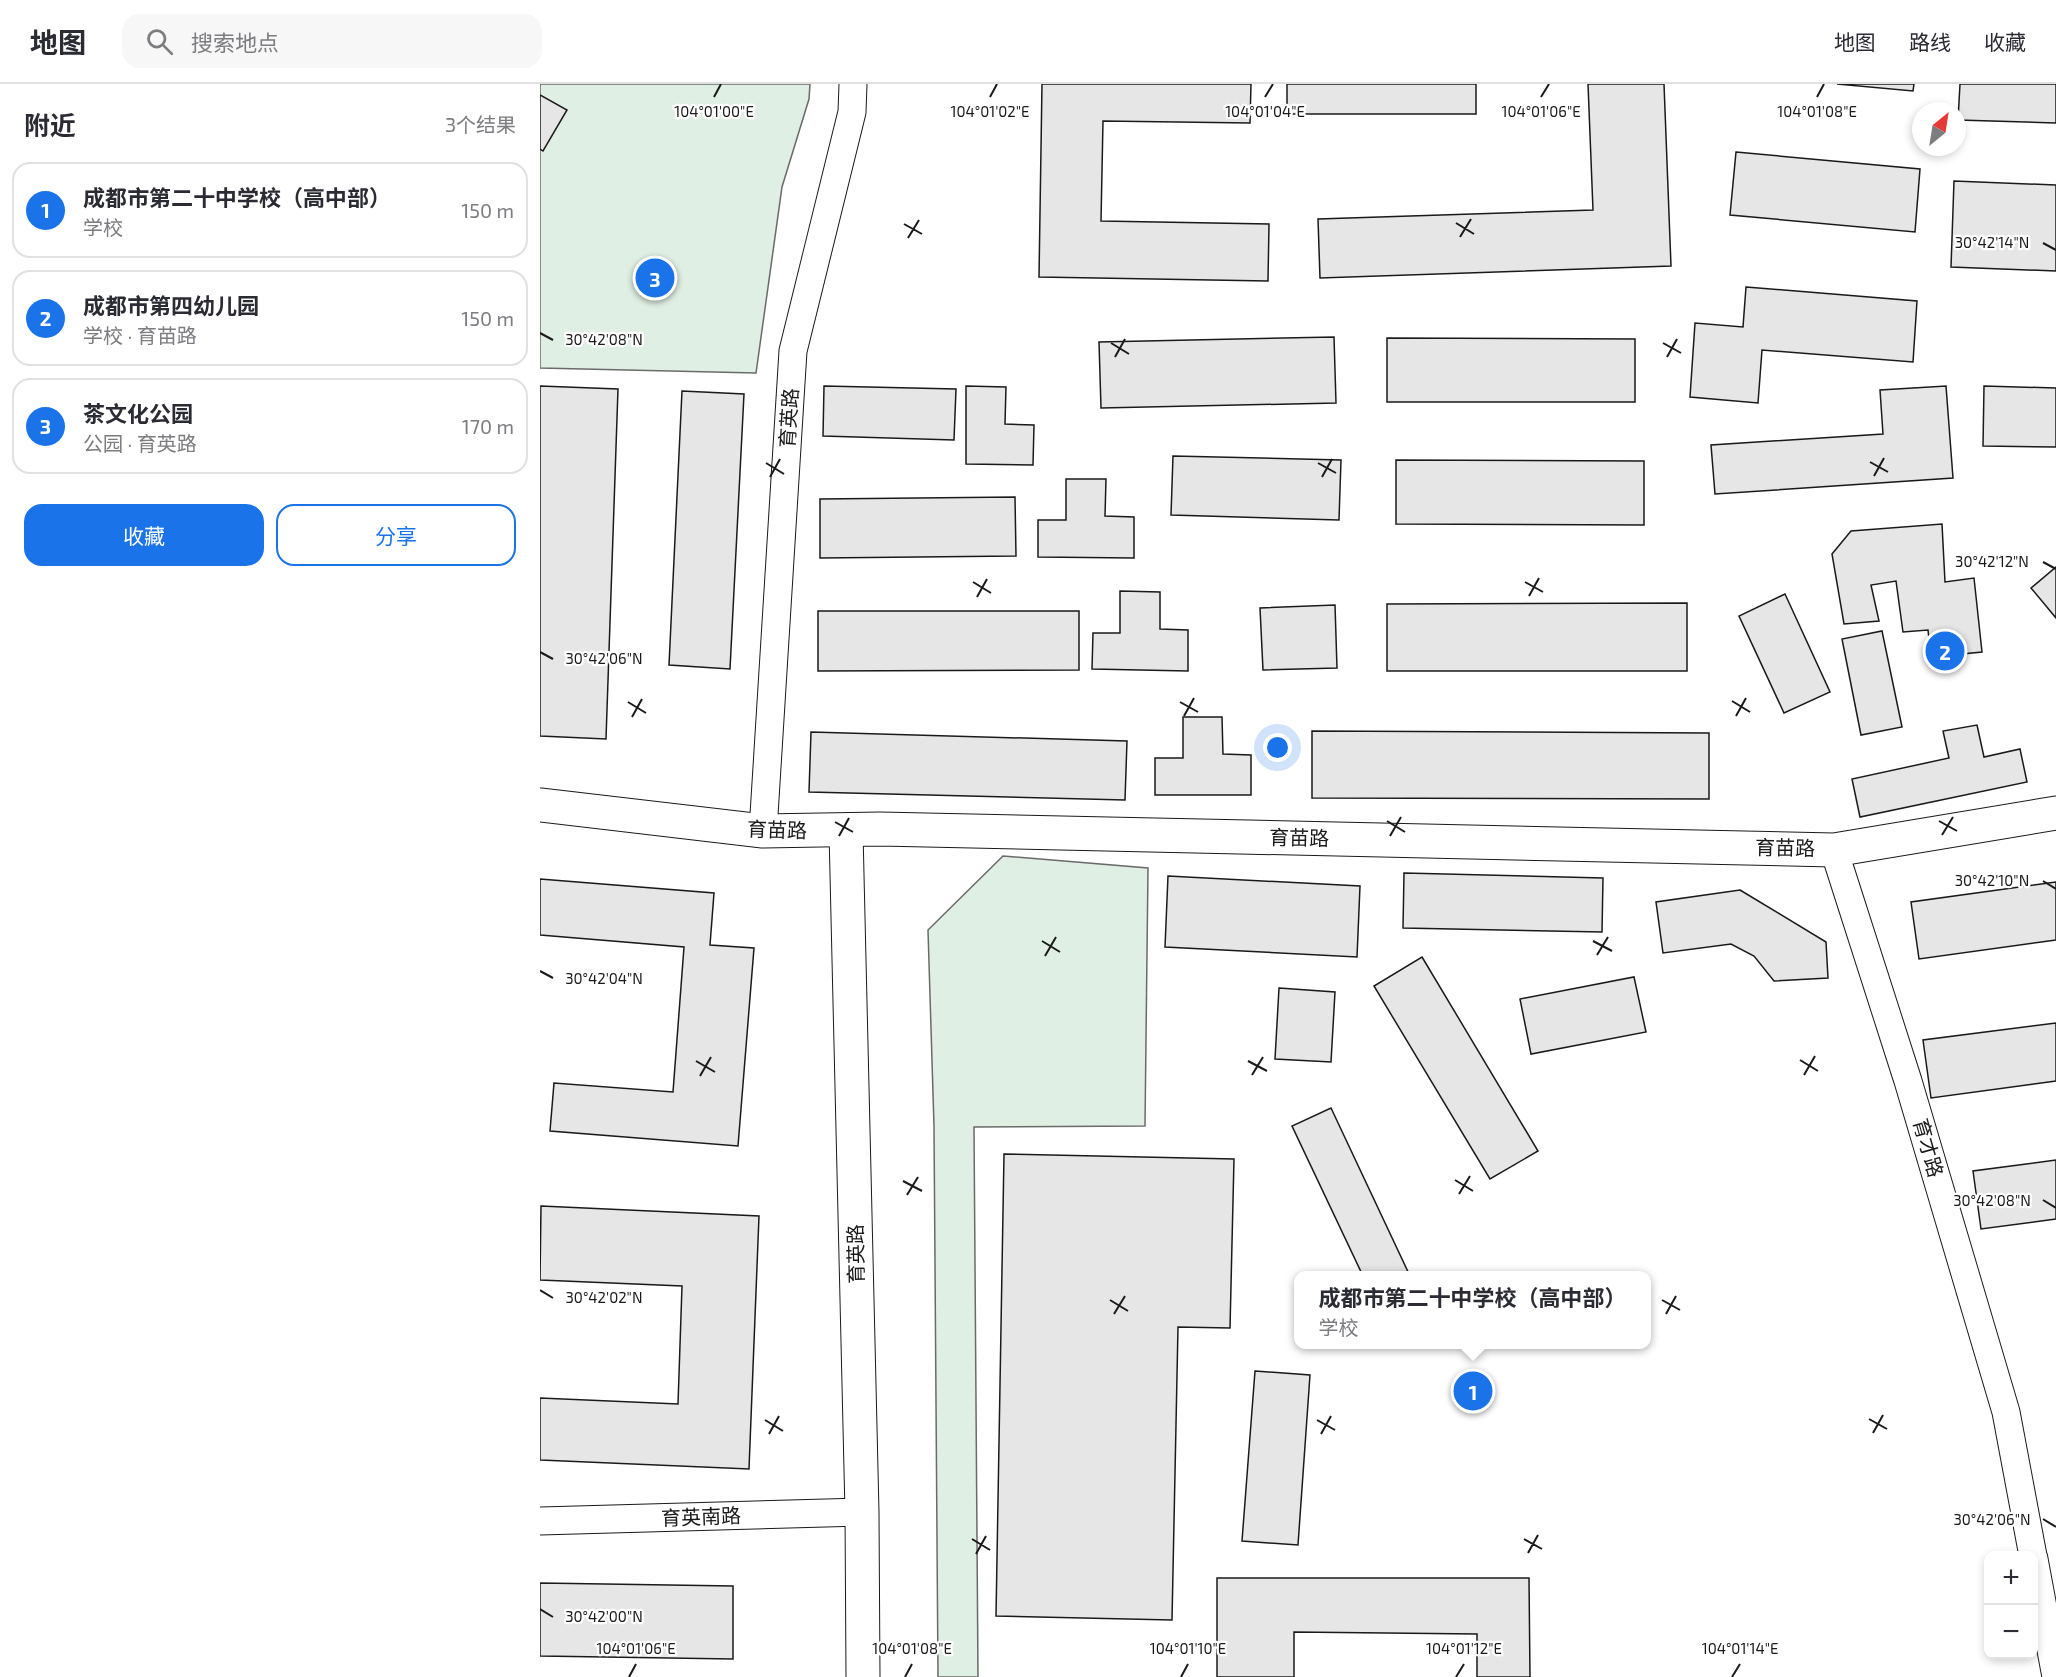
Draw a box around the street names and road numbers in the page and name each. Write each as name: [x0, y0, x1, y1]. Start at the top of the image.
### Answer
street label: 育英路: [774, 387, 802, 449]
street label: 育苗路: [747, 816, 807, 842]
street label: 育苗路: [1269, 824, 1329, 850]
street label: 育苗路: [1755, 834, 1815, 860]
street label: 育才路: [1909, 1116, 1949, 1180]
street label: 育英路: [842, 1224, 868, 1284]
street label: 育英南路: [661, 1503, 741, 1529]

